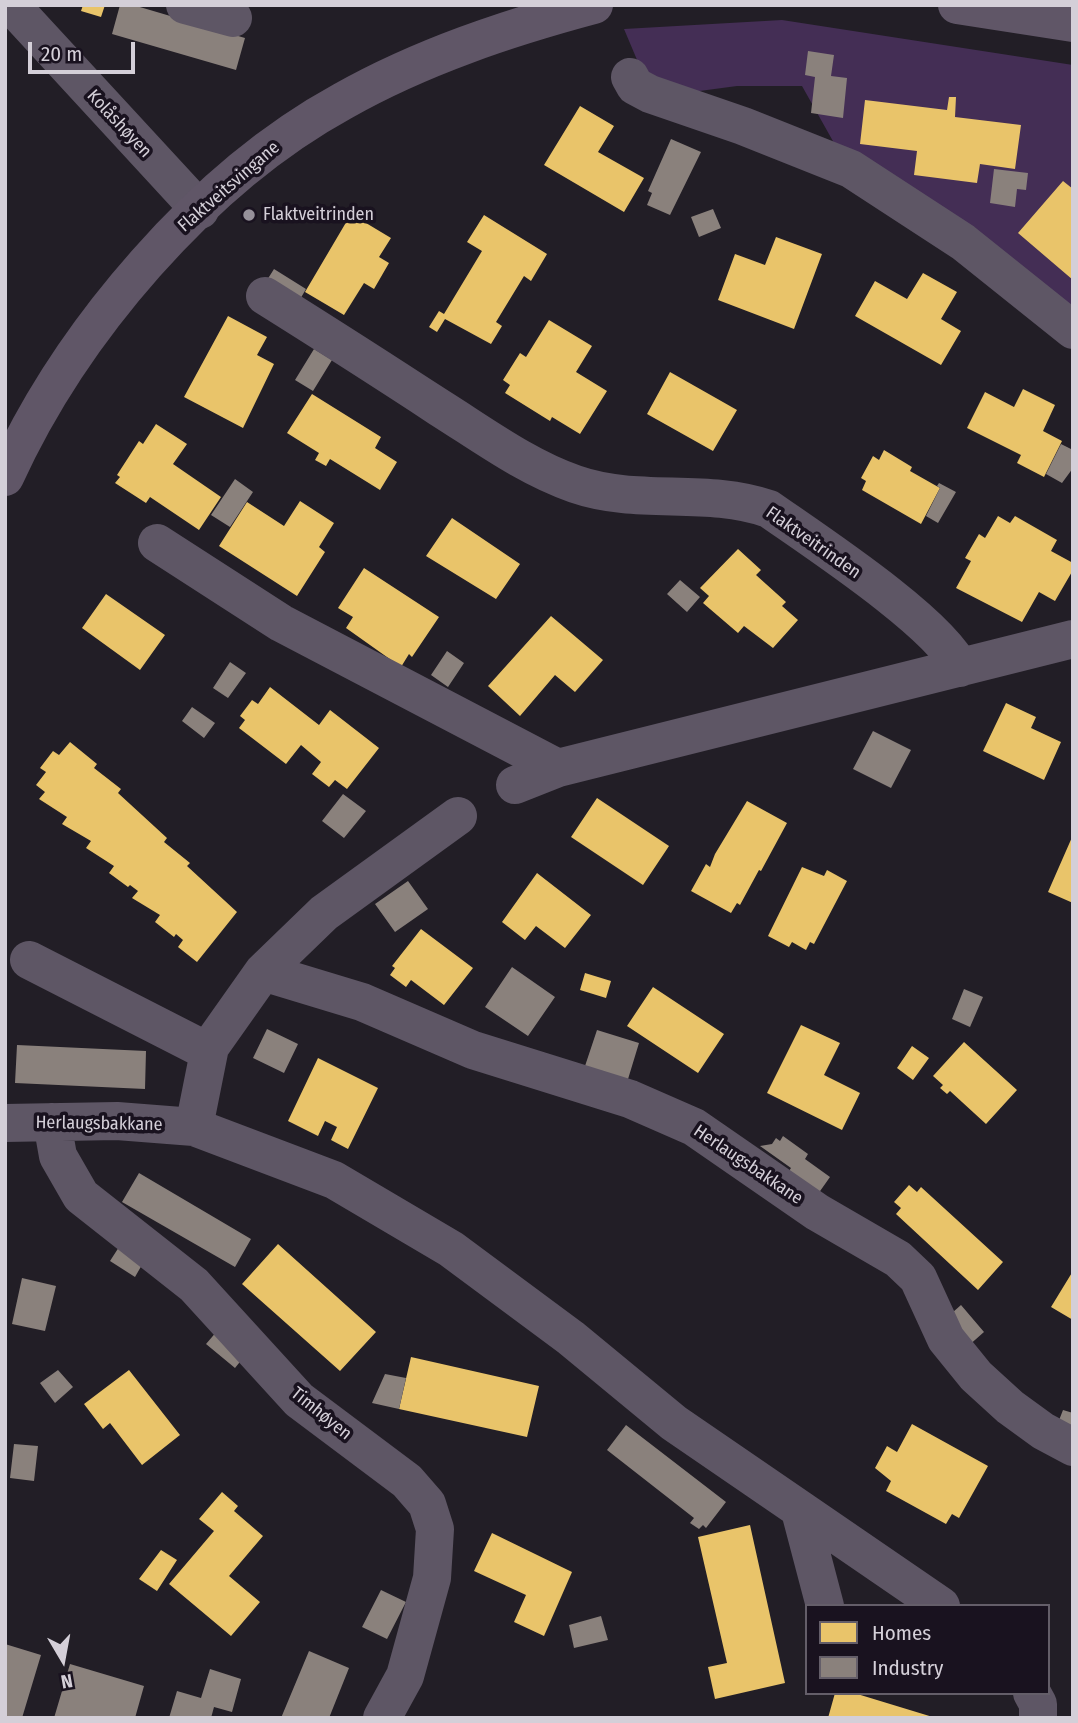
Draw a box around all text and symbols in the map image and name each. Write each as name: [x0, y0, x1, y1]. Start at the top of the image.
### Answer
scale bar: [32, 28, 138, 72]
text: 20 m: [41, 41, 82, 67]
street label: Kolåshøyen: [82, 86, 156, 162]
street label: Flaktveitsvingane: [174, 137, 284, 237]
place label: Flaktveitrinden: [263, 204, 374, 226]
marker: Flaktveitrinden: [241, 207, 257, 223]
street label: Flaktveitrinden: [761, 502, 865, 584]
street label: Herlaugsbakkane: [35, 1112, 163, 1136]
street label: Herlaugsbakkane: [689, 1121, 807, 1209]
street label: Timhøyen: [286, 1383, 356, 1445]
legend: [805, 1604, 1050, 1695]
text: Homes: [872, 1620, 931, 1646]
north arrow: [28, 1625, 98, 1695]
text: Industry: [872, 1655, 943, 1681]
text: N: [59, 1669, 74, 1693]

